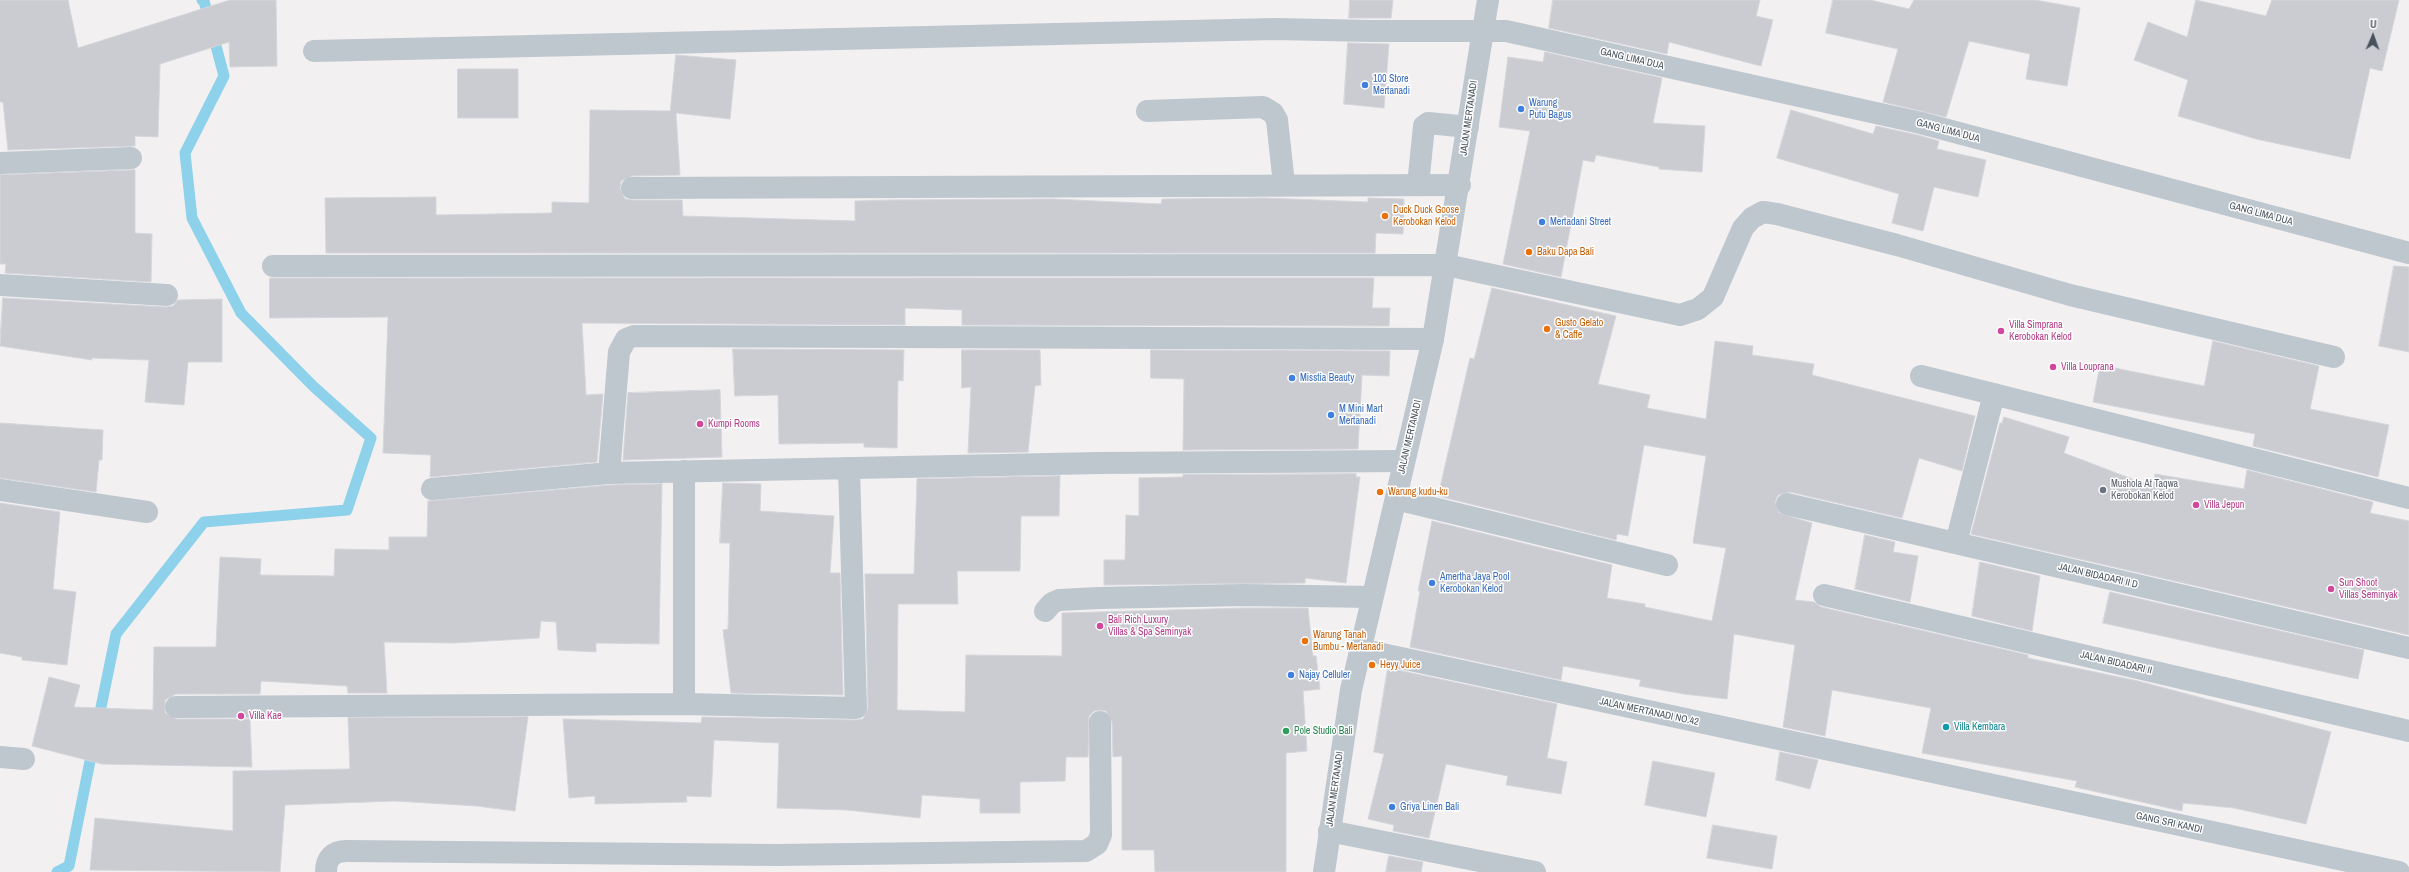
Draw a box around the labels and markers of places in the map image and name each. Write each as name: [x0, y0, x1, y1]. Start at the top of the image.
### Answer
place label: 100 Store Mertanadi: [1373, 73, 1410, 96]
marker: 100 Store Mertanadi: [1360, 80, 1370, 90]
place label: Warung Putu Bagus: [1529, 97, 1571, 120]
marker: Warung Putu Bagus: [1516, 104, 1526, 114]
place label: Duck Duck Goose Kerobokan Kelod: [1393, 204, 1459, 228]
marker: Duck Duck Goose Kerobokan Kelod: [1380, 211, 1390, 221]
place label: Mertadani Street: [1550, 216, 1611, 228]
marker: Mertadani Street: [1537, 217, 1547, 227]
place label: Baku Dapa Bali: [1537, 246, 1594, 258]
marker: Baku Dapa Bali: [1524, 247, 1534, 257]
place label: Gusto Gelato & Caffe: [1555, 317, 1603, 340]
place label: Villa Simprana Kerobokan Kelod: [2009, 319, 2072, 342]
marker: Gusto Gelato & Caffe: [1542, 324, 1552, 334]
marker: Villa Simprana Kerobokan Kelod: [1996, 326, 2006, 336]
place label: Villa Louprana: [2061, 361, 2114, 373]
marker: Villa Louprana: [2048, 362, 2058, 372]
place label: Misstia Beauty: [1300, 372, 1354, 384]
marker: Misstia Beauty: [1287, 373, 1297, 383]
place label: M Mini Mart Mertanadi: [1339, 403, 1383, 426]
marker: M Mini Mart Mertanadi: [1326, 410, 1336, 420]
place label: Kumpi Rooms: [708, 418, 760, 430]
marker: Kumpi Rooms: [695, 419, 705, 429]
place label: Mushola At Taqwa Kerobokan Kelod: [2111, 478, 2178, 502]
marker: Mushola At Taqwa Kerobokan Kelod: [2098, 485, 2108, 495]
place label: Warung kudu-ku: [1388, 486, 1448, 498]
marker: Warung kudu-ku: [1375, 487, 1385, 497]
place label: Villa Jepun: [2204, 499, 2244, 511]
marker: Villa Jepun: [2191, 500, 2201, 510]
place label: Amertha Jaya Pool Kerobokan Kelod: [1440, 571, 1509, 594]
place label: Sun Shoot Villas Seminyak: [2339, 577, 2398, 600]
marker: Amertha Jaya Pool Kerobokan Kelod: [1427, 578, 1437, 588]
marker: Sun Shoot Villas Seminyak: [2326, 584, 2336, 594]
place label: Bali Rich Luxury Villas & Spa Seminyak: [1108, 614, 1191, 638]
marker: Bali Rich Luxury Villas & Spa Seminyak: [1095, 621, 1105, 631]
place label: Warung Tanah Bumbu - Mertanadi: [1313, 629, 1383, 652]
marker: Warung Tanah Bumbu - Mertanadi: [1300, 636, 1310, 646]
place label: Heyy Juice: [1380, 659, 1421, 671]
marker: Heyy Juice: [1367, 660, 1377, 670]
place label: Najay Celluler: [1299, 669, 1350, 681]
marker: Najay Celluler: [1286, 670, 1296, 680]
place label: Villa Kae: [249, 710, 282, 722]
marker: Villa Kae: [236, 711, 246, 721]
place label: Villa Kembara: [1954, 721, 2005, 733]
marker: Villa Kembara: [1941, 722, 1951, 732]
place label: Pole Studio Bali: [1294, 725, 1353, 737]
marker: Pole Studio Bali: [1281, 726, 1291, 736]
place label: Griya Linen Bali: [1400, 801, 1459, 813]
marker: Griya Linen Bali: [1387, 802, 1397, 812]

